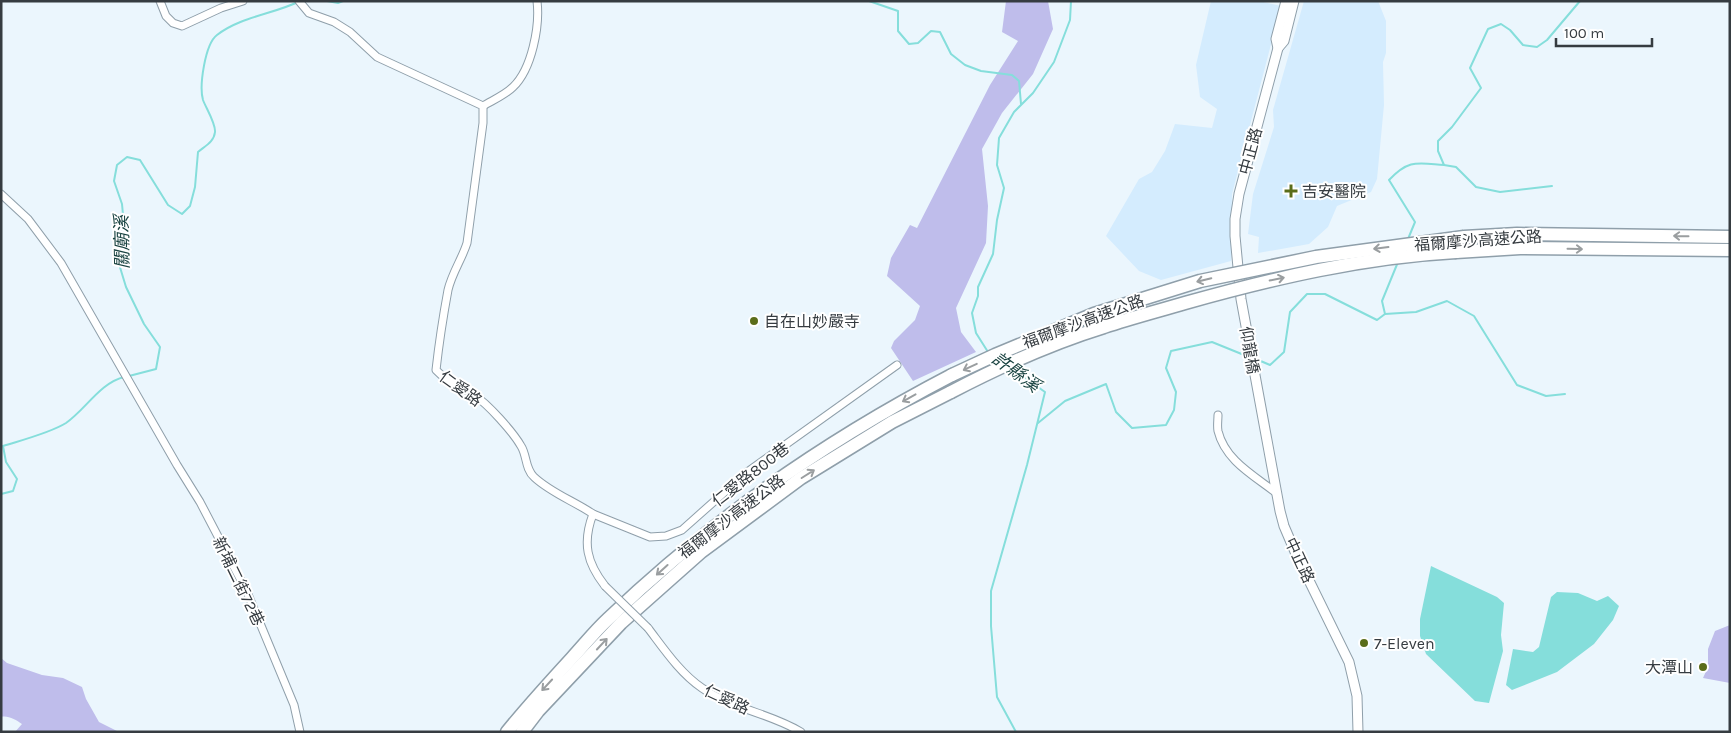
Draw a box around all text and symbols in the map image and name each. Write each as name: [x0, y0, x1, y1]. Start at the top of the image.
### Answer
scale bar: [1556, 15, 1652, 47]
text: 100 m: [1564, 24, 1604, 42]
street label: 中正路: [1235, 125, 1266, 177]
place label: 吉安醫院: [1302, 182, 1366, 201]
marker: 吉安醫院: [1284, 184, 1298, 198]
water label: 關廟溪: [110, 212, 133, 269]
street label: 福爾摩沙高速公路: [1414, 227, 1543, 254]
one-way arrow: [1673, 232, 1689, 241]
one-way arrow: [1373, 243, 1389, 253]
one-way arrow: [1567, 244, 1583, 253]
one-way arrow: [1268, 274, 1284, 283]
one-way arrow: [1197, 276, 1213, 285]
street label: 福爾摩沙高速公路: [1020, 291, 1147, 352]
place label: 自在山妙嚴寺: [764, 312, 860, 331]
marker: 自在山妙嚴寺: [748, 315, 760, 327]
street label: 仰龍橋: [1236, 325, 1263, 375]
water label: 許縣溪: [988, 347, 1047, 399]
one-way arrow: [963, 363, 978, 372]
street label: 仁愛路: [436, 367, 486, 410]
one-way arrow: [903, 393, 917, 403]
street label: 仁愛路800巷: [708, 438, 793, 510]
one-way arrow: [800, 468, 814, 478]
street label: 福爾摩沙高速公路: [674, 470, 788, 563]
street label: 新埔二街72巷: [209, 534, 268, 629]
street label: 中正路: [1281, 534, 1318, 586]
one-way arrow: [655, 564, 668, 576]
place label: 7-Eleven: [1374, 634, 1435, 653]
one-way arrow: [596, 637, 608, 650]
marker: 7-Eleven: [1358, 637, 1370, 649]
place label: 大潭山: [1645, 658, 1693, 677]
marker: 大潭山: [1697, 661, 1709, 673]
one-way arrow: [541, 679, 553, 692]
street label: 仁愛路: [701, 681, 753, 718]

